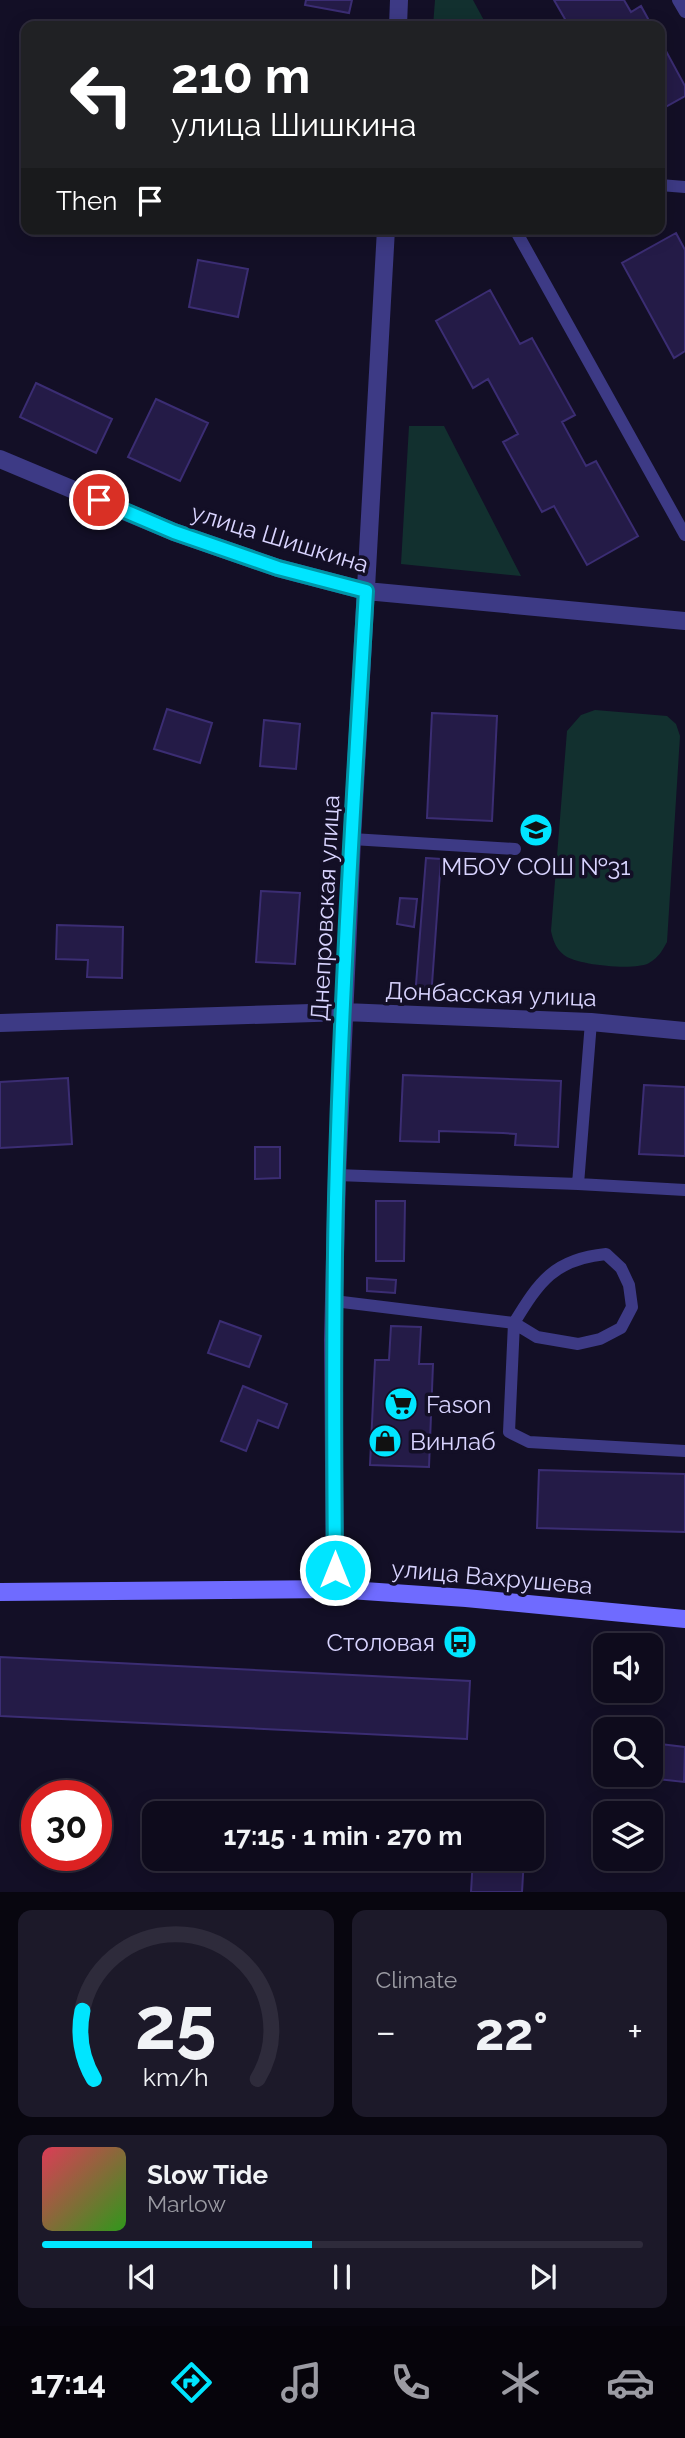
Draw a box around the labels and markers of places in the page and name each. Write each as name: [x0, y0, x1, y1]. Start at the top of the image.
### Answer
pin: [69, 470, 129, 530]
school or university icon: МБОУ СОШ №31: [517, 811, 555, 849]
place label: МБОУ СОШ №31: [441, 852, 631, 881]
supermarket icon: Fason: [382, 1385, 420, 1423]
place label: Fason: [426, 1390, 492, 1419]
shop icon: Винлаб: [366, 1422, 404, 1460]
place label: Винлаб: [410, 1427, 496, 1456]
bus stop icon: Столовая: [441, 1623, 479, 1661]
place label: Столовая: [327, 1628, 435, 1657]

